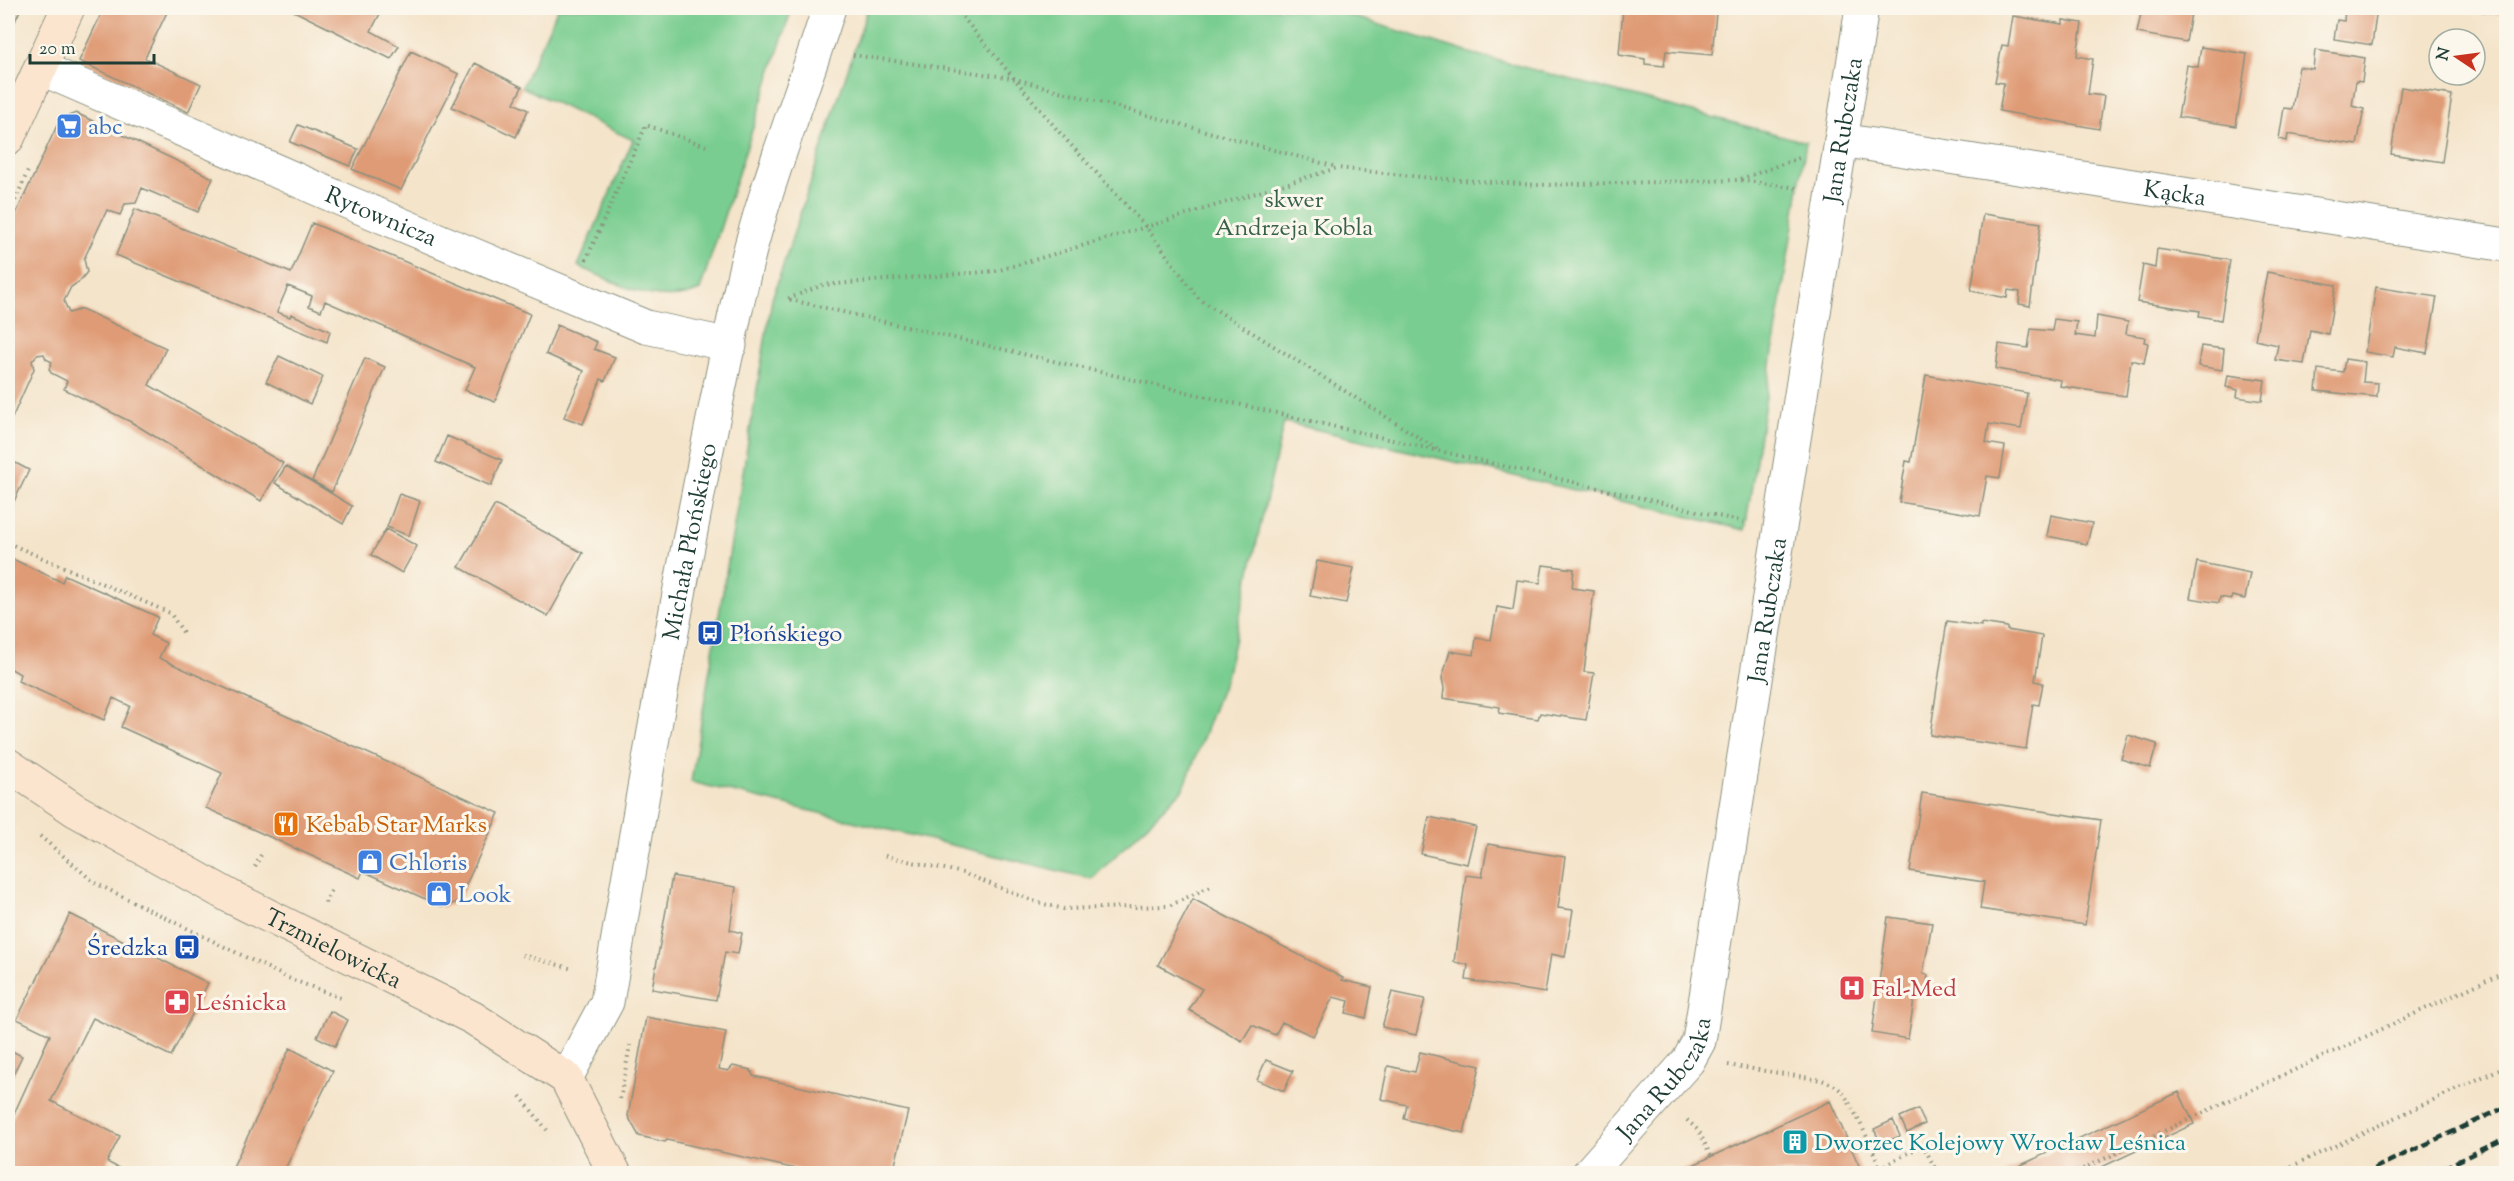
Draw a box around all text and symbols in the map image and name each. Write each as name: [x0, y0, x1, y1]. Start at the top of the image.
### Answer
scale bar: [30, 27, 154, 65]
north arrow: [2427, 27, 2487, 87]
text: 20 m: [39, 37, 76, 63]
text: N: [2432, 45, 2458, 63]
street label: Jana Rubczaka: [1816, 55, 1873, 207]
supermarket icon: abc: [54, 111, 84, 141]
place label: abc: [88, 111, 123, 145]
street label: Kącka: [2141, 173, 2208, 216]
street label: Rytownicza: [319, 179, 442, 256]
park label: skwer Andrzeja Kobla: [1215, 184, 1373, 246]
street label: Michała Płońskiego: [656, 440, 727, 643]
street label: Jana Rubczaka: [1740, 535, 1797, 688]
bus stop icon: Płońskiego: [695, 618, 725, 648]
place label: Płońskiego: [730, 618, 842, 652]
restaurant icon: Kebab Star Marks: [271, 809, 301, 839]
place label: Kebab Star Marks: [306, 809, 487, 843]
shop icon: Chloris: [355, 847, 385, 877]
place label: Chloris: [389, 847, 467, 881]
shop icon: Look: [424, 879, 454, 909]
place label: Look: [458, 879, 512, 913]
street label: Trzmielowicka: [258, 902, 407, 999]
place label: Średzka: [87, 932, 168, 966]
bus stop icon: Średzka: [172, 932, 202, 962]
hospital icon: Fal-Med: [1837, 973, 1867, 1003]
place label: Fal-Med: [1872, 973, 1957, 1007]
pharmacy icon: Leśnicka: [162, 987, 192, 1017]
place label: Leśnicka: [196, 987, 287, 1021]
street label: Jana Rubczaka: [1609, 1015, 1721, 1150]
building icon: Dworzec Kolejowy Wrocław Leśnica: [1780, 1127, 1810, 1157]
place label: Dworzec Kolejowy Wrocław Leśnica: [1814, 1127, 2186, 1161]

